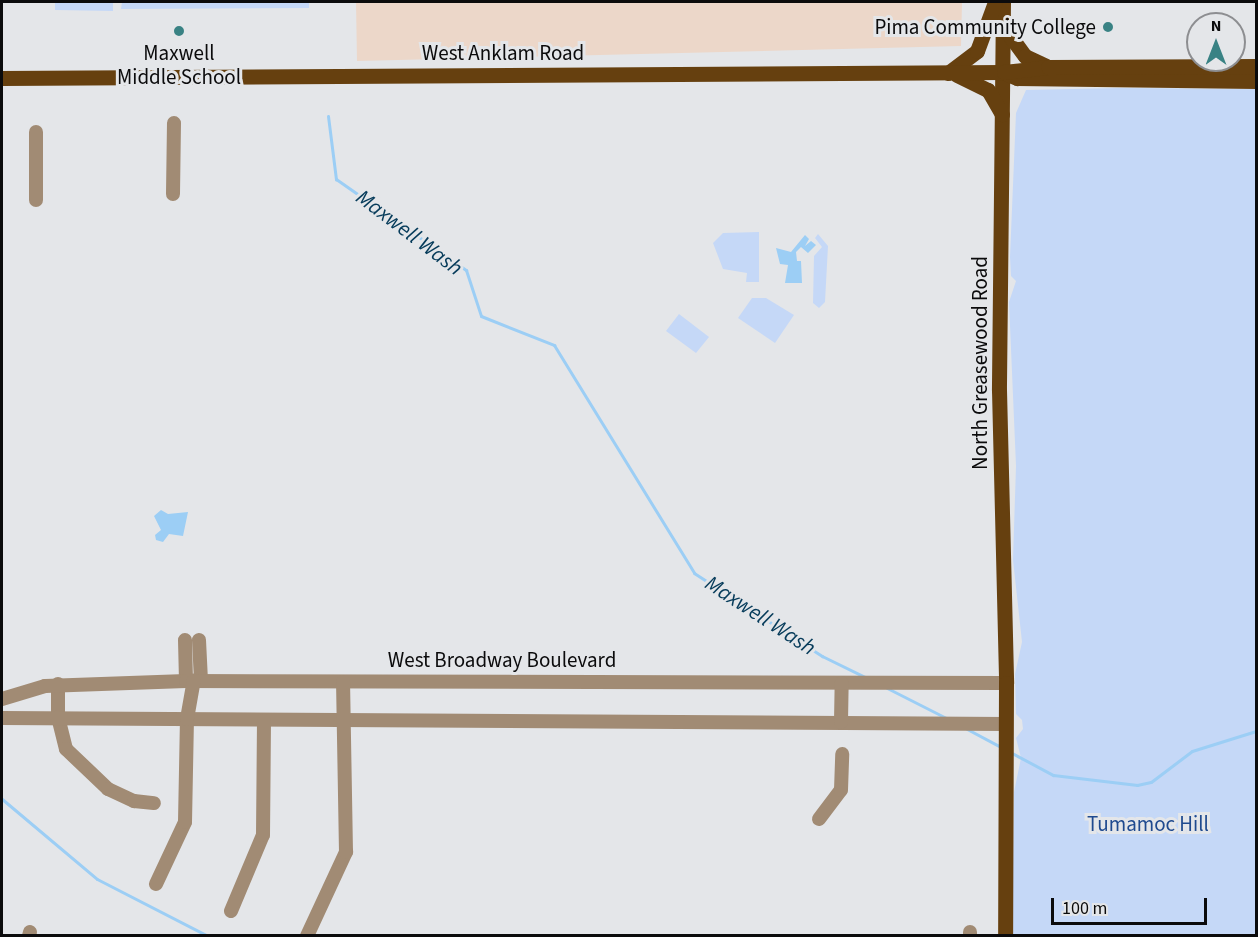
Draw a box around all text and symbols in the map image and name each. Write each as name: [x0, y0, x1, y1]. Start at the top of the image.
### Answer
north arrow: [1186, 12, 1246, 72]
place label: Pima Community College: [874, 14, 1096, 40]
text: N: [1211, 15, 1221, 37]
marker: Pima Community College: [1101, 20, 1115, 34]
marker: Maxwell Middle School: [172, 24, 186, 38]
place label: Maxwell Middle School: [117, 40, 241, 90]
street label: West Anklam Road: [422, 40, 584, 66]
water label: Maxwell Wash: [350, 184, 468, 282]
street label: North Greasewood Road: [967, 256, 993, 470]
water label: Maxwell Wash: [700, 570, 820, 662]
street label: West Broadway Boulevard: [388, 647, 616, 673]
park label: Tumamoc Hill: [1087, 811, 1209, 837]
scale bar: [1054, 886, 1210, 924]
text: 100 m: [1062, 896, 1107, 921]

